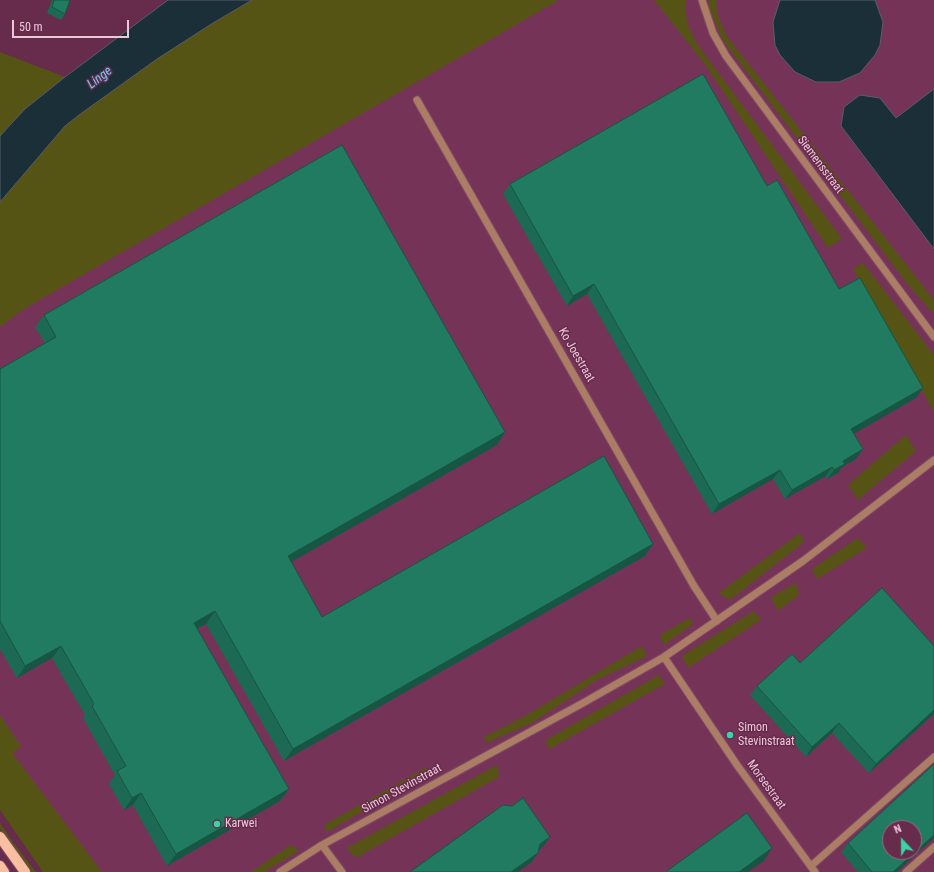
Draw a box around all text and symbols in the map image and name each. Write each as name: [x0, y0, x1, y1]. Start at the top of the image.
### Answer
scale bar: [14, 12, 131, 38]
text: 50 m: [19, 20, 43, 34]
water label: Linge: [85, 64, 115, 92]
street label: Siemensstraat: [794, 133, 846, 197]
street label: Ko Joestraat: [555, 325, 597, 385]
place label: Simon Stevinstraat: [738, 721, 795, 749]
marker: Simon Stevinstraat: [725, 730, 735, 740]
street label: Morsestraat: [743, 758, 789, 812]
street label: Simon Stevinstraat: [360, 761, 444, 817]
place label: Karwei: [225, 817, 257, 831]
marker: Karwei: [212, 819, 222, 829]
north arrow: [882, 820, 922, 860]
text: N: [892, 822, 903, 837]

